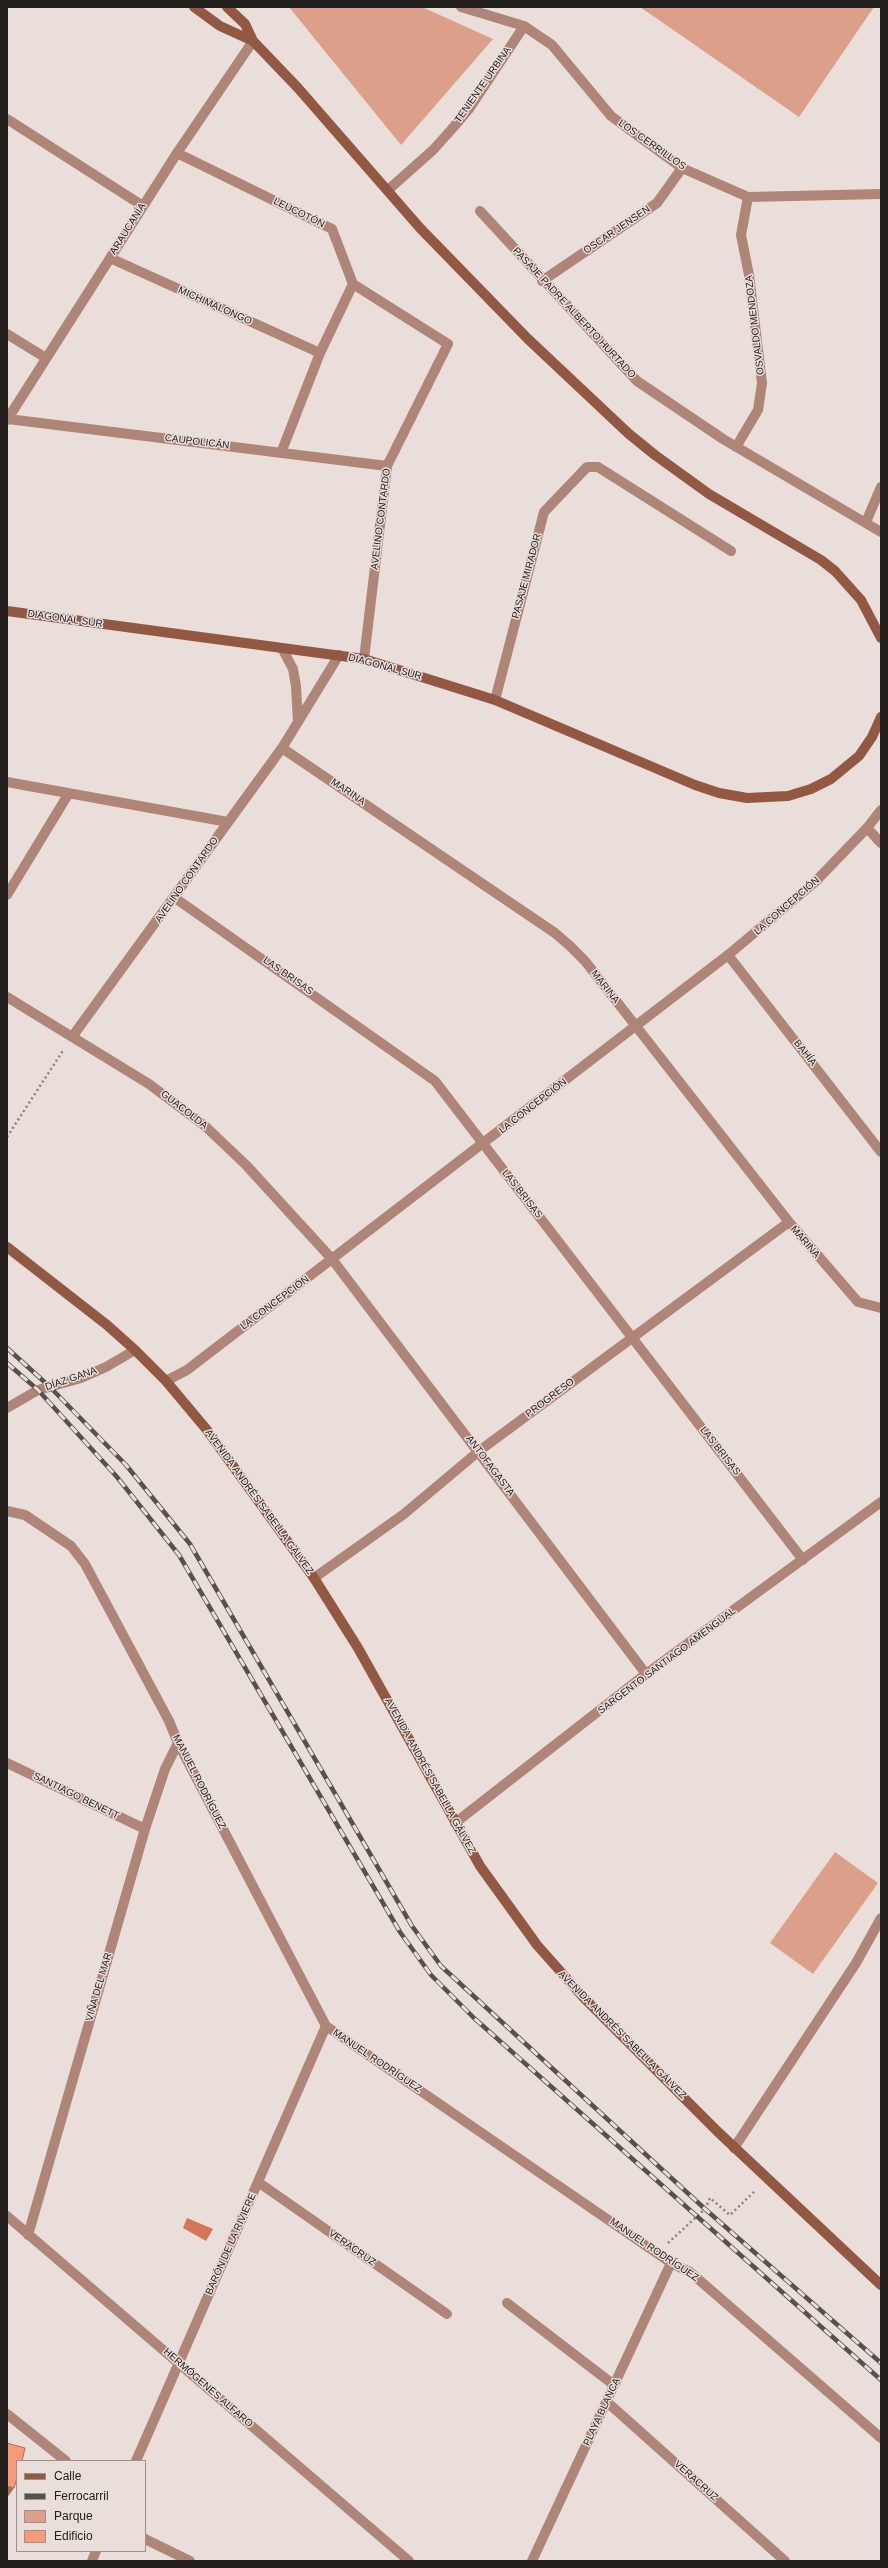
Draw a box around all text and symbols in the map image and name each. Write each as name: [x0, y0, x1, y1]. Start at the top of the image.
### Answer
street label: TENIENTE URBINA: [452, 45, 514, 125]
street label: LOS CERRILLOS: [616, 117, 688, 173]
street label: LEUCOTÓN: [271, 195, 327, 231]
street label: ARAUCANÍA: [107, 201, 149, 257]
street label: OSCAR JENSEN: [581, 203, 653, 257]
street label: PASAJE PADRE ALBERTO HURTADO: [510, 245, 638, 381]
street label: OSVALDO MENDOZA: [743, 274, 767, 376]
street label: MICHIMALONGO: [176, 284, 254, 328]
street label: CAUPOLICÁN: [164, 432, 230, 452]
street label: AVELINO CONTARDO: [369, 468, 393, 570]
street label: PASAJE MIRADOR: [510, 532, 544, 620]
street label: DIAGONAL SUR: [27, 608, 103, 630]
street label: DIAGONAL SUR: [347, 651, 423, 683]
street label: MARINA: [329, 776, 367, 808]
street label: AVELINO CONTARDO: [153, 835, 221, 925]
street label: LA CONCEPCIÓN: [752, 874, 822, 938]
street label: LAS BRISAS: [261, 954, 315, 998]
street label: MARINA: [588, 968, 622, 1006]
street label: BAHÍA: [791, 1037, 819, 1069]
street label: LA CONCEPCIÓN: [497, 1076, 569, 1136]
street label: GUACOLDA: [158, 1088, 210, 1132]
street label: LAS BRISAS: [499, 1167, 545, 1221]
street label: MARINA: [788, 1223, 822, 1261]
street label: LA CONCEPCIÓN: [238, 1273, 312, 1333]
street label: DÍAZ GANA: [44, 1365, 98, 1393]
street label: PROGRESO: [523, 1376, 577, 1420]
street label: LAS BRISAS: [697, 1424, 743, 1478]
street label: AVENIDA ANDRÉS SABELLA GÁLVEZ: [202, 1427, 316, 1577]
street label: ANTOFAGASTA: [463, 1433, 517, 1499]
street label: SARGENTO SANTIAGO AMENGUAL: [596, 1605, 738, 1717]
street label: AVENIDA ANDRÉS SABELLA GÁLVEZ: [382, 1696, 478, 1856]
street label: MANUEL RODRÍGUEZ: [170, 1733, 228, 1831]
street label: SANTIAGO BENETT: [31, 1770, 121, 1822]
street label: VIÑA DEL MAR: [84, 1951, 114, 2023]
street label: AVENIDA ANDRÉS SABELLA GÁLVEZ: [555, 1968, 689, 2102]
street label: MANUEL RODRÍGUEZ: [330, 2027, 424, 2095]
street label: BARÓN DE LA RIVIERE: [203, 2191, 259, 2297]
street label: MANUEL RODRÍGUEZ: [607, 2216, 701, 2284]
street label: VERACRUZ: [326, 2227, 378, 2269]
street label: HERMÓGENES ALFARO: [161, 2346, 255, 2430]
street label: PLAYA BLANCA: [581, 2376, 623, 2448]
street label: VERACRUZ: [672, 2458, 720, 2504]
legend: [16, 2460, 146, 2552]
text: Calle: [54, 2469, 81, 2483]
text: Ferrocarril: [54, 2489, 109, 2503]
text: Parque: [54, 2509, 93, 2523]
text: Edificio: [54, 2529, 93, 2543]

